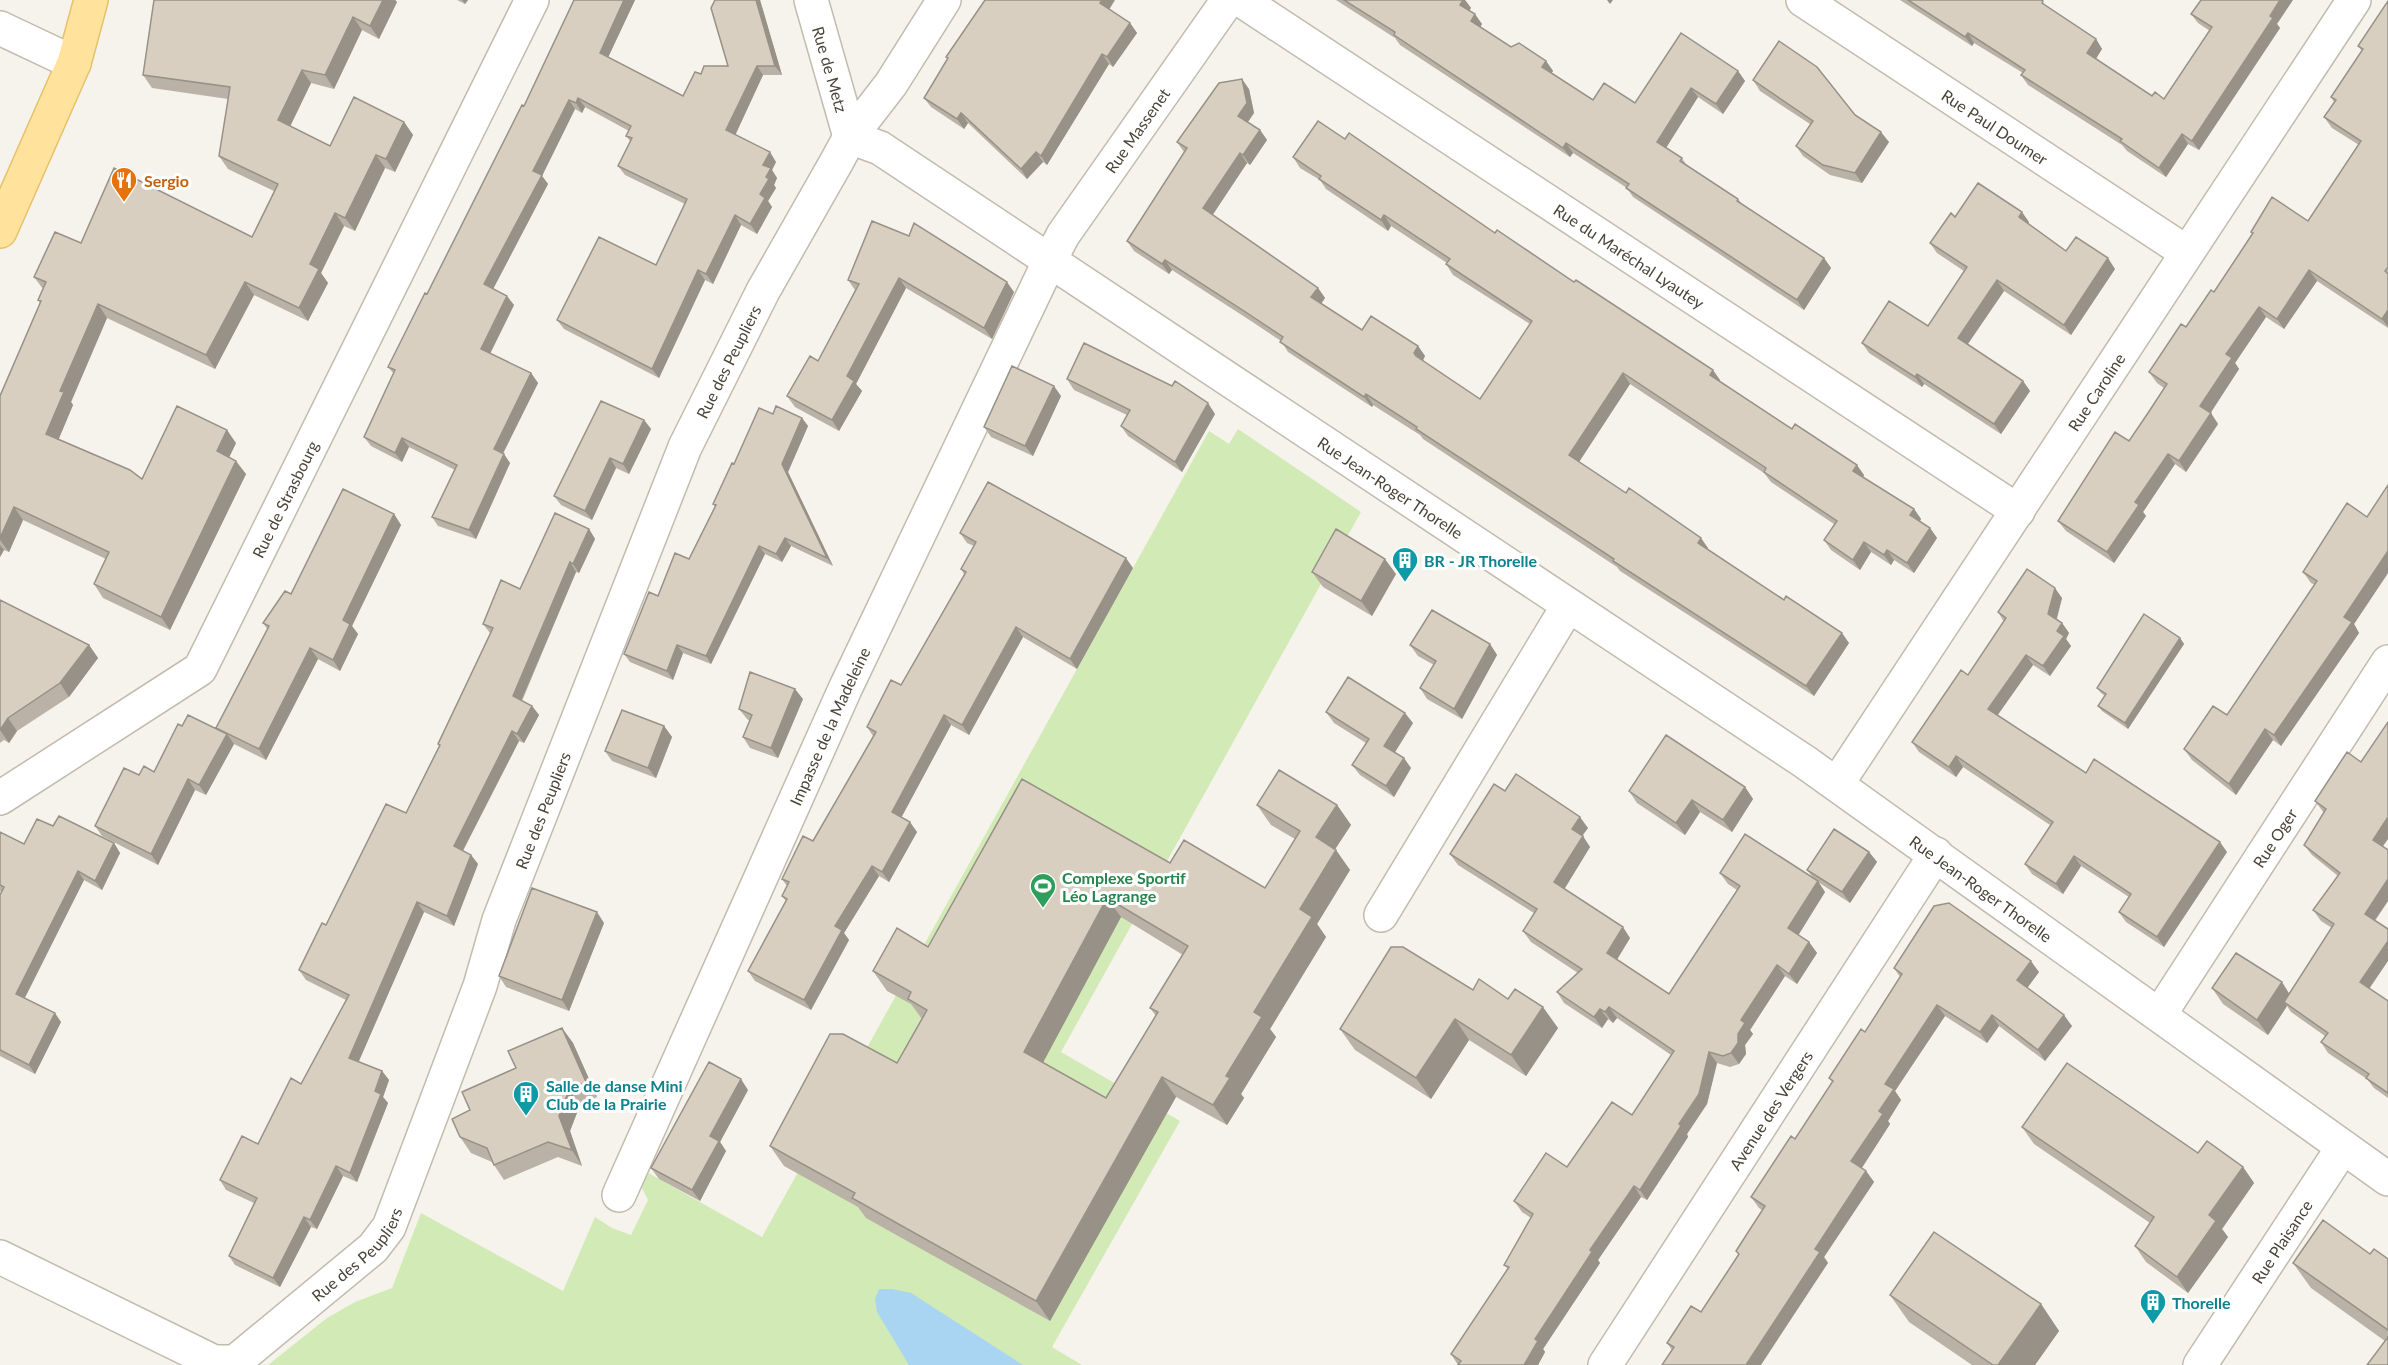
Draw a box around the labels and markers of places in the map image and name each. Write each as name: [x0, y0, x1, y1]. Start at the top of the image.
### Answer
restaurant icon: Sergio: [109, 165, 139, 203]
place label: Sergio: [144, 171, 189, 190]
building icon: BR - JR Thorelle: [1390, 545, 1420, 583]
place label: BR - JR Thorelle: [1424, 551, 1538, 570]
place label: Complexe Sportif Léo Lagrange: [1062, 868, 1186, 905]
sports icon: Complexe Sportif Léo Lagrange: [1028, 871, 1058, 909]
place label: Salle de danse Mini Club de la Prairie: [546, 1076, 683, 1113]
building icon: Salle de danse Mini Club de la Prairie: [511, 1079, 541, 1117]
building icon: Thorelle: [2138, 1287, 2168, 1325]
place label: Thorelle: [2172, 1293, 2231, 1312]

